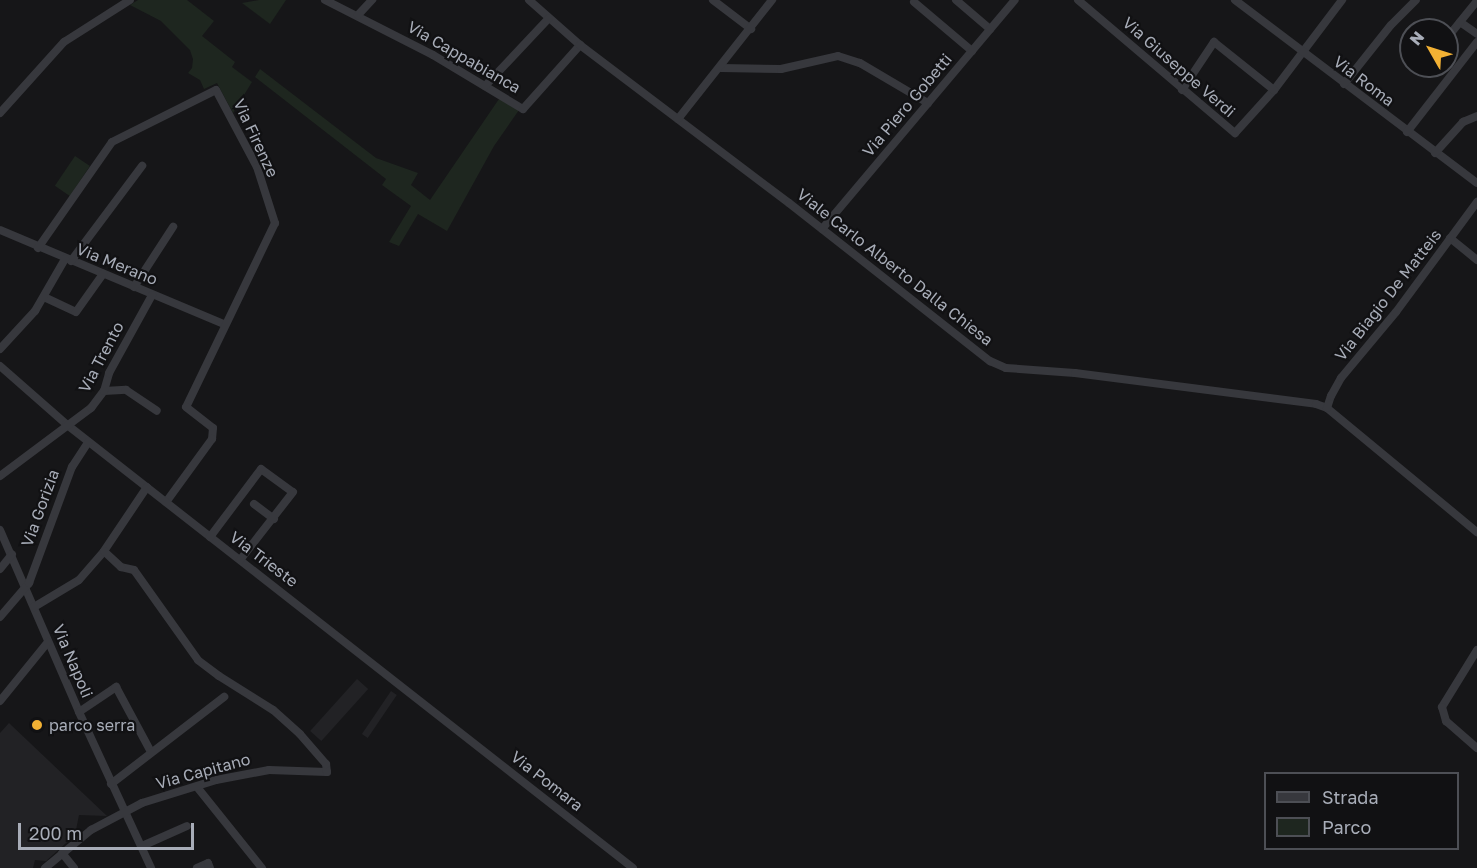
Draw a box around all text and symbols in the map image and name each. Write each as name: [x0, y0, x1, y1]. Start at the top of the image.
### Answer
street label: Via Giuseppe Verdi: [1119, 13, 1239, 121]
street label: Via Cappabianca: [404, 17, 524, 97]
north arrow: [1399, 18, 1459, 78]
text: N: [1405, 27, 1428, 49]
street label: Via Piero Gobetti: [858, 50, 956, 160]
street label: Via Roma: [1330, 52, 1398, 110]
street label: Via Firenze: [229, 96, 283, 180]
street label: Viale Carlo Alberto Dalla Chiesa: [793, 184, 997, 350]
street label: Via Biagio De Matteis: [1331, 225, 1445, 365]
street label: Via Merano: [74, 239, 160, 289]
street label: Via Trento: [74, 318, 128, 396]
street label: Via Gorizia: [17, 467, 63, 549]
street label: Via Trieste: [226, 527, 302, 591]
street label: Via Napoli: [49, 621, 97, 701]
place label: parco serra: [49, 715, 135, 735]
marker: parco serra: [30, 718, 44, 732]
street label: Via Pomara: [507, 747, 587, 815]
street label: Via Capitano: [154, 749, 252, 793]
legend: [1264, 772, 1459, 850]
text: Strada: [1322, 786, 1379, 808]
scale bar: [21, 811, 196, 849]
text: Parco: [1322, 816, 1371, 838]
text: 200 m: [29, 822, 82, 844]

